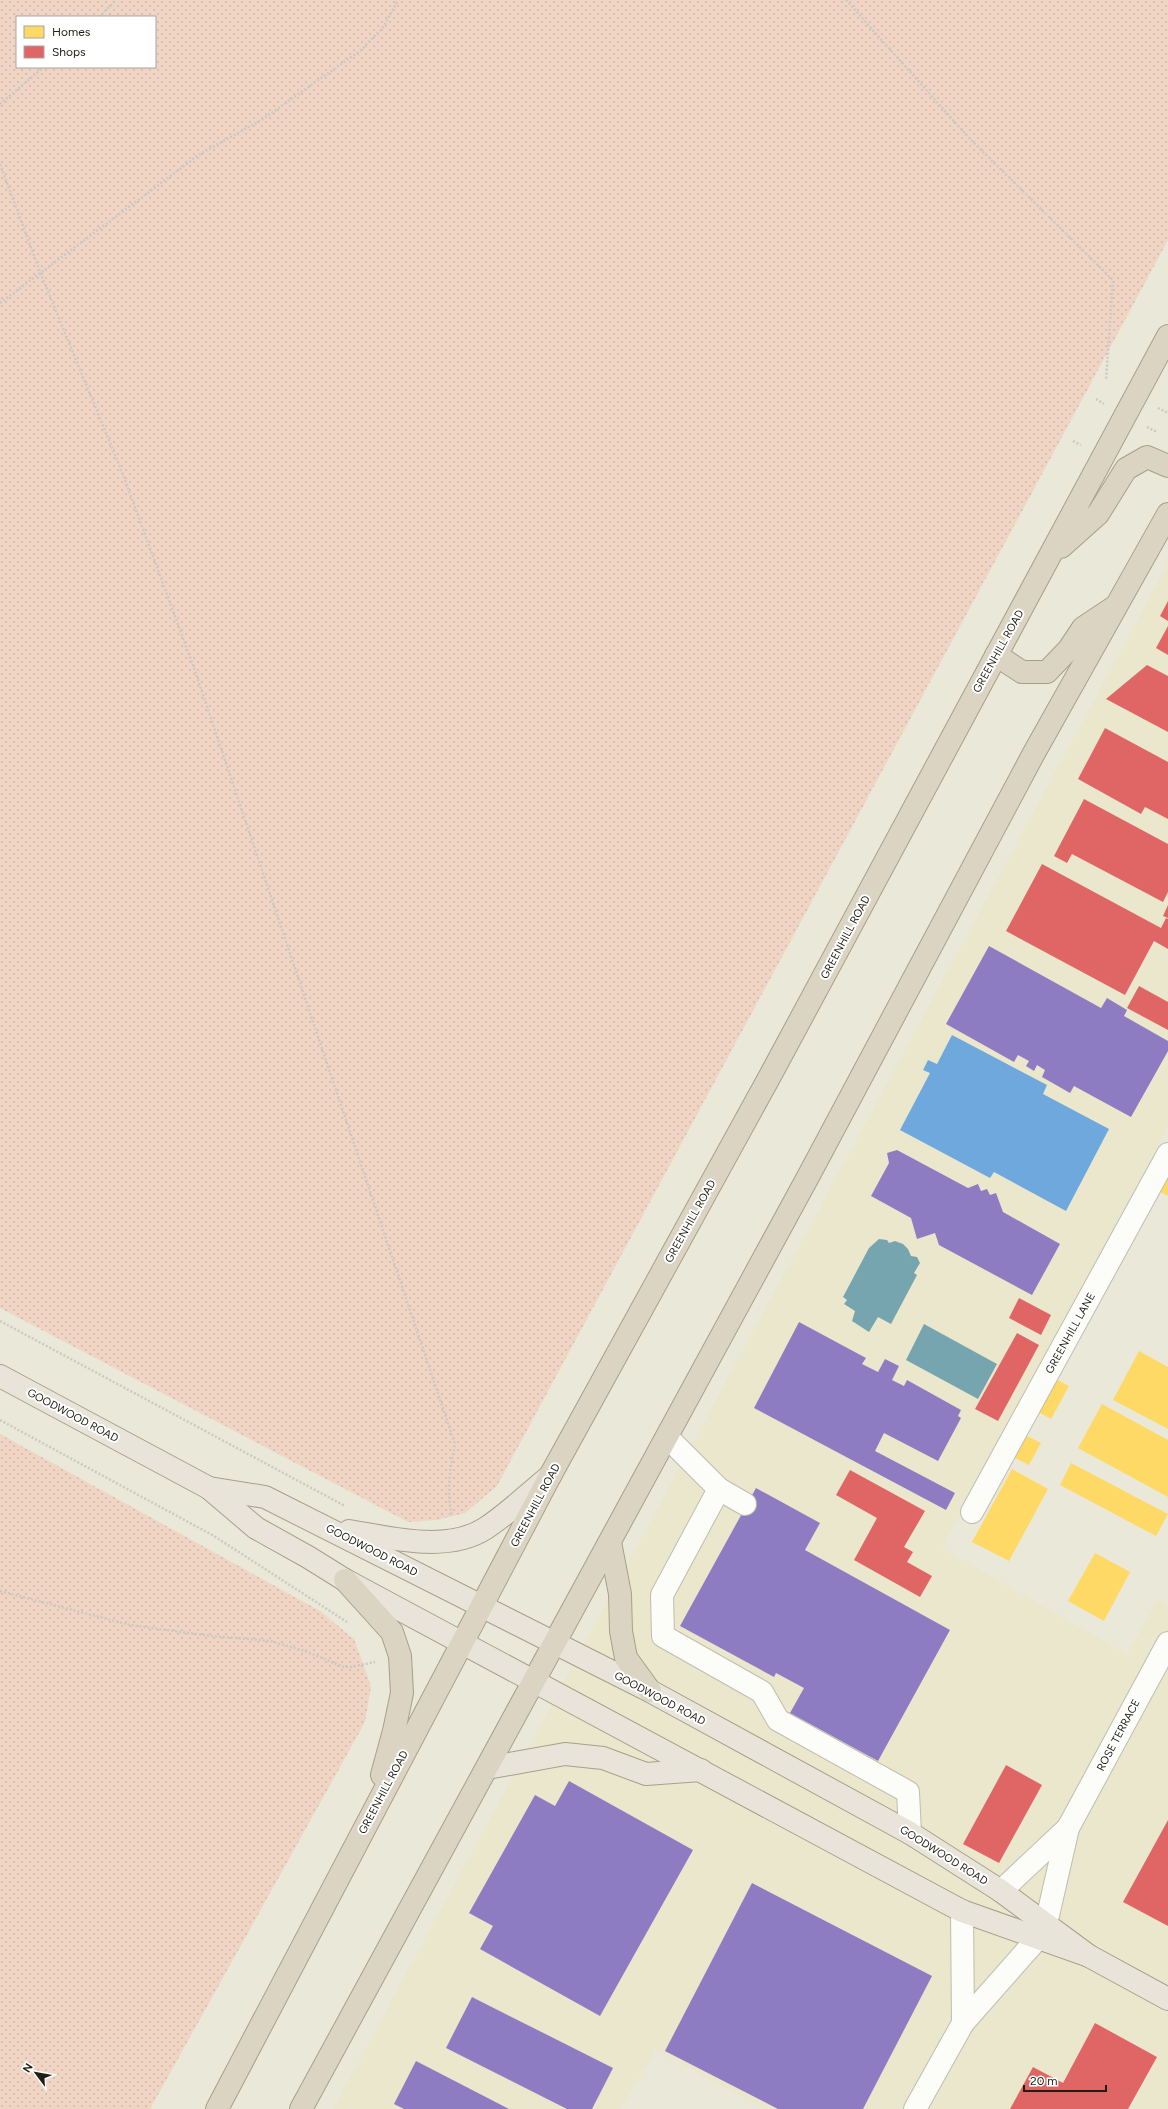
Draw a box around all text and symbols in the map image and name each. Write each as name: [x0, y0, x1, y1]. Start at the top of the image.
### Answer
legend: [16, 16, 156, 68]
text: Homes: [52, 25, 91, 39]
text: Shops: [52, 45, 86, 59]
street label: GREENHILL ROAD: [970, 607, 1027, 695]
street label: GREENHILL ROAD: [818, 893, 873, 981]
street label: GREENHILL ROAD: [662, 1177, 719, 1265]
street label: GREENHILL LANE: [1043, 1291, 1098, 1376]
street label: GOODWOOD ROAD: [25, 1386, 121, 1445]
street label: GREENHILL ROAD: [508, 1461, 563, 1549]
street label: GOODWOOD ROAD: [324, 1522, 420, 1579]
street label: GOODWOOD ROAD: [612, 1669, 708, 1728]
street label: ROSE TERRACE: [1094, 1697, 1143, 1773]
street label: GREENHILL ROAD: [356, 1748, 411, 1836]
street label: GOODWOOD ROAD: [897, 1823, 990, 1888]
north arrow: [16, 2053, 56, 2093]
text: N: [20, 2061, 36, 2075]
scale bar: [1024, 2067, 1106, 2093]
text: 20 m: [1030, 2074, 1058, 2088]

